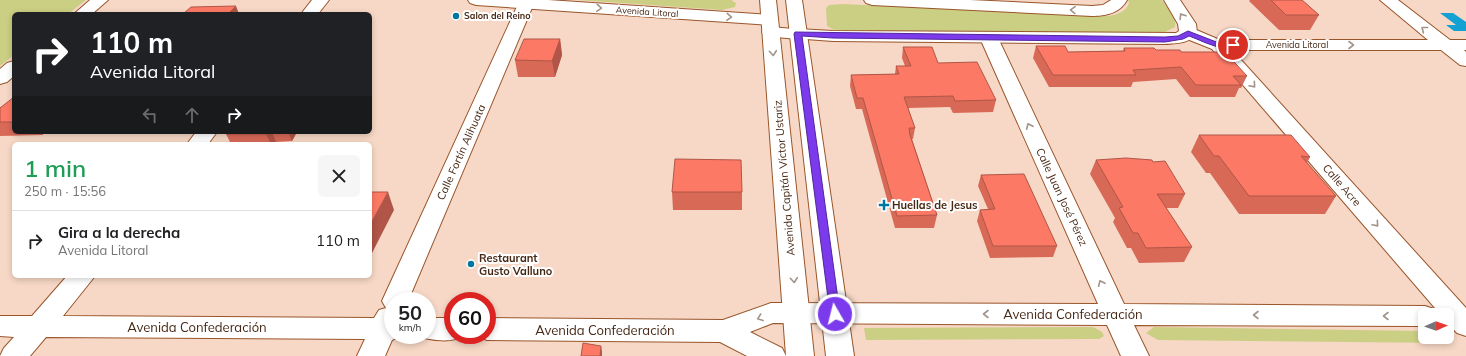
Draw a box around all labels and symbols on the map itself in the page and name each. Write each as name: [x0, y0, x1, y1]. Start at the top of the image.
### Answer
one-way arrow: [596, 4, 602, 13]
street label: Avenida Litoral: [615, 4, 679, 19]
one-way arrow: [1070, 6, 1076, 15]
place label: Salon del Reino: [464, 10, 531, 21]
marker: Salon del Reino: [451, 11, 461, 21]
one-way arrow: [726, 13, 732, 22]
one-way arrow: [1180, 13, 1187, 20]
one-way arrow: [1422, 26, 1429, 33]
pin: [1216, 28, 1250, 62]
street label: Avenida Litoral: [1266, 39, 1328, 50]
one-way arrow: [1348, 41, 1354, 49]
one-way arrow: [769, 50, 778, 56]
one-way arrow: [1248, 80, 1255, 87]
street label: Avenida Capitán Víctor Ustariz: [770, 99, 798, 257]
street label: Calle Fortín Alihuata: [434, 102, 488, 202]
one-way arrow: [1026, 123, 1034, 131]
street label: Calle Juan José Pérez: [1033, 146, 1091, 249]
street label: Calle Acre: [1320, 161, 1364, 209]
place label: Huellas de Jesus: [892, 198, 978, 212]
marker: Huellas de Jesus: [879, 200, 889, 210]
one-way arrow: [1372, 219, 1379, 227]
place label: Restaurant Gusto Valluno: [479, 251, 553, 278]
marker: Restaurant Gusto Valluno: [466, 259, 476, 269]
one-way arrow: [789, 277, 798, 283]
one-way arrow: [1098, 279, 1106, 287]
speed limit sign: 60: [444, 292, 496, 344]
position arrow: [814, 293, 856, 335]
street label: Avenida Confederación: [1003, 306, 1143, 322]
north arrow: [1418, 308, 1454, 344]
one-way arrow: [983, 310, 989, 318]
one-way arrow: [1253, 311, 1259, 319]
one-way arrow: [1383, 312, 1389, 320]
one-way arrow: [756, 313, 763, 321]
street label: Avenida Confederación: [127, 319, 267, 335]
street label: Avenida Confederación: [535, 322, 675, 338]

